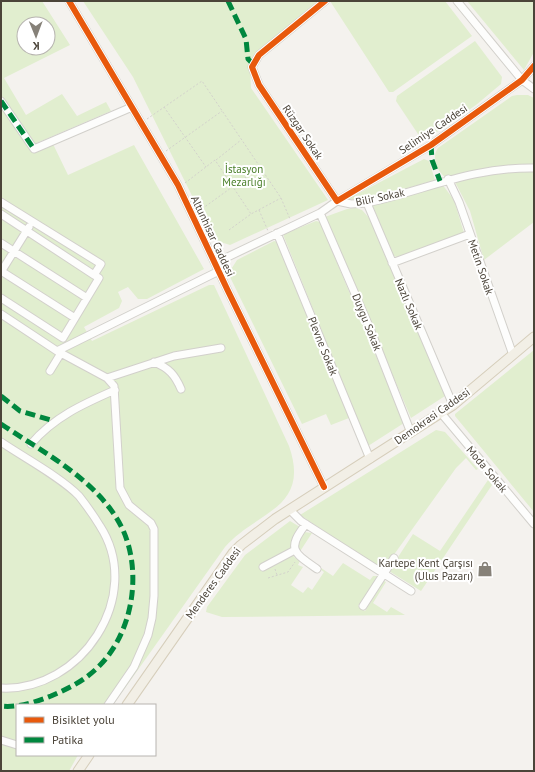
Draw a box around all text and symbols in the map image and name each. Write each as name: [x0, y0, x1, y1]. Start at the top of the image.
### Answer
north arrow: [16, 16, 56, 56]
text: K: [32, 39, 40, 53]
street label: Selimiye Caddesi: [396, 101, 470, 157]
street label: Rüzgar Sokak: [280, 102, 327, 163]
park label: İstasyon Mezarlığı: [222, 162, 266, 189]
street label: Bilir Sokak: [354, 185, 407, 209]
street label: Altunhisar Caddesi: [188, 193, 238, 279]
street label: Metin Sokak: [465, 237, 497, 297]
street label: Nazlı Sokak: [392, 276, 426, 333]
street label: Duygu Sokak: [349, 291, 385, 353]
street label: Plevne Sokak: [305, 314, 341, 378]
street label: Demokrasi Caddesi: [391, 385, 473, 447]
street label: Moda Sokak: [463, 443, 511, 496]
street label: Menderes Caddesi: [182, 544, 244, 622]
place label: Kartepe Kent Çarşısı (Ulus Pazarı): [378, 556, 473, 583]
shop icon: Kartepe Kent Çarşısı (Ulus Pazarı): [476, 560, 494, 578]
legend: [16, 704, 156, 756]
text: Bisiklet yolu: [52, 712, 115, 727]
text: Patika: [52, 732, 83, 747]

